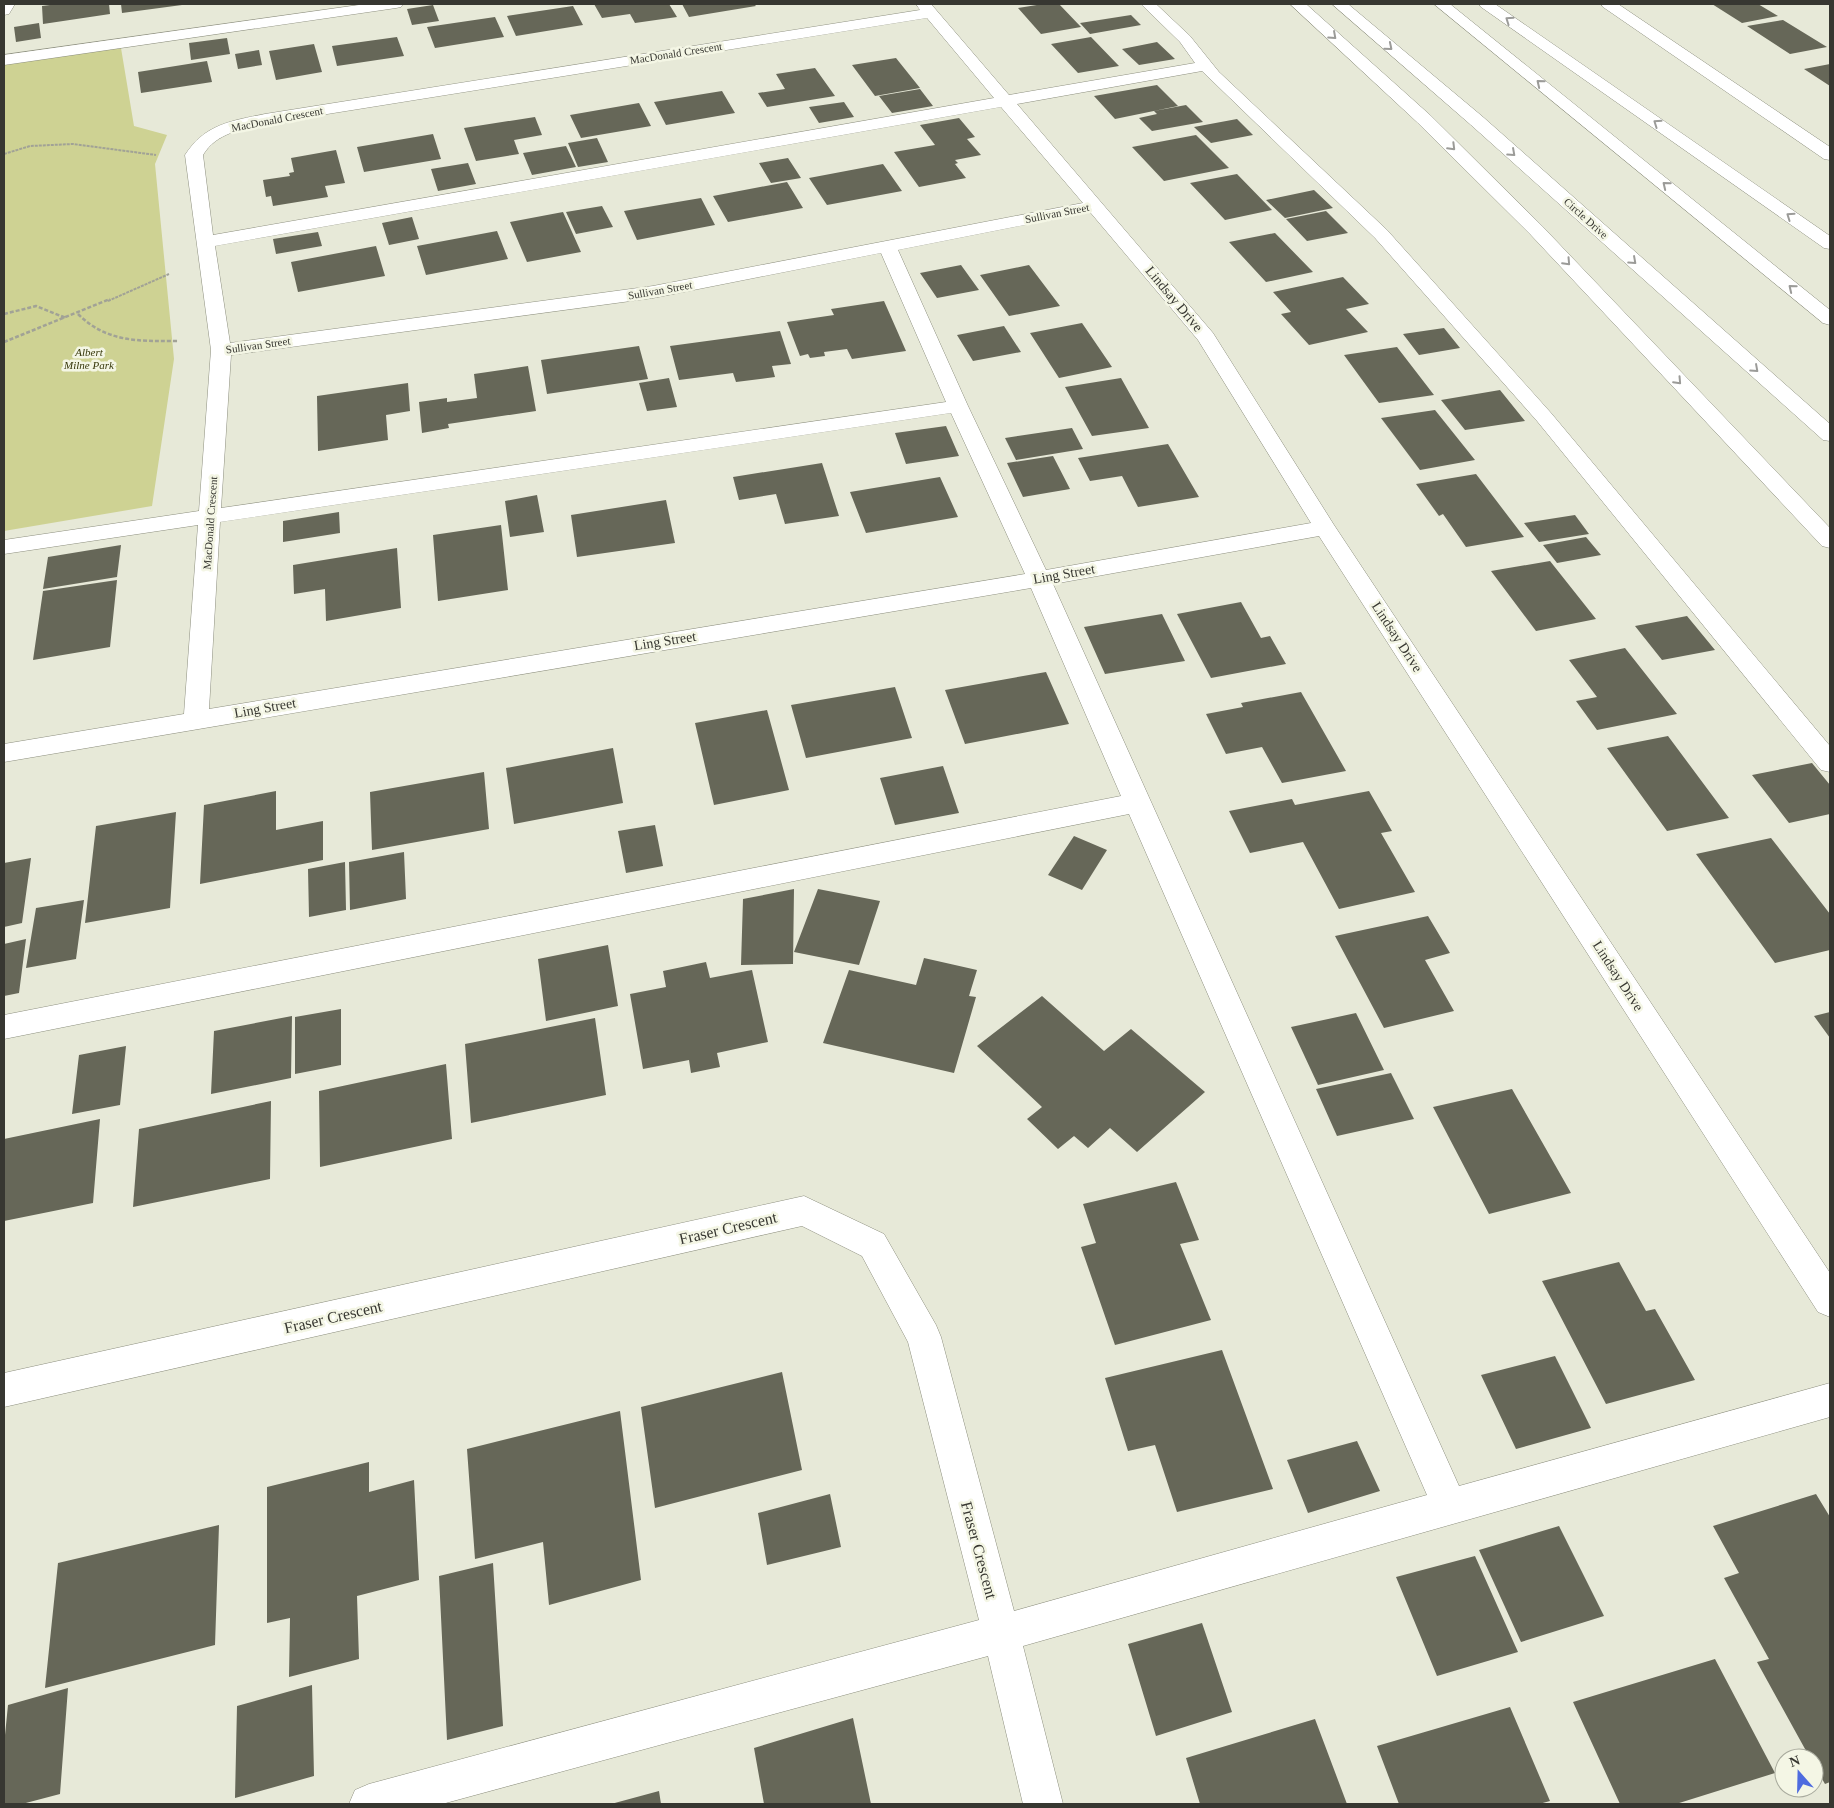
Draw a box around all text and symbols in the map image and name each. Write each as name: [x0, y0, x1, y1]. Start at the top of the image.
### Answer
one-way arrow: [1506, 17, 1515, 26]
one-way arrow: [1328, 31, 1337, 40]
street label: MacDonald Crescent: [629, 40, 723, 66]
one-way arrow: [1383, 41, 1392, 49]
one-way arrow: [1537, 80, 1546, 88]
street label: MacDonald Crescent: [230, 104, 324, 134]
one-way arrow: [1653, 120, 1663, 129]
one-way arrow: [1447, 141, 1456, 150]
one-way arrow: [1507, 147, 1516, 156]
one-way arrow: [1663, 182, 1672, 191]
street label: Circle Drive: [1562, 195, 1610, 241]
street label: Sullivan Street: [1024, 201, 1090, 225]
one-way arrow: [1786, 213, 1796, 222]
one-way arrow: [1628, 255, 1637, 264]
one-way arrow: [1561, 257, 1570, 266]
street label: Lindsay Drive: [1142, 263, 1206, 335]
street label: Sullivan Street: [627, 278, 693, 302]
one-way arrow: [1789, 284, 1798, 293]
street label: Sullivan Street: [225, 335, 291, 355]
park label: Albert Milne Park: [63, 346, 115, 371]
one-way arrow: [1749, 363, 1758, 372]
one-way arrow: [1672, 375, 1681, 384]
street label: MacDonald Crescent: [201, 476, 219, 570]
street label: Ling Street: [1032, 561, 1096, 587]
street label: Lindsay Drive: [1369, 599, 1425, 675]
street label: Ling Street: [633, 629, 697, 653]
street label: Ling Street: [233, 695, 297, 721]
street label: Lindsay Drive: [1590, 938, 1646, 1014]
street label: Fraser Crescent: [677, 1208, 779, 1248]
street label: Fraser Crescent: [282, 1297, 384, 1337]
street label: Fraser Crescent: [958, 1500, 1000, 1601]
north arrow: [1774, 1748, 1824, 1798]
text: N: [1787, 1752, 1802, 1770]

